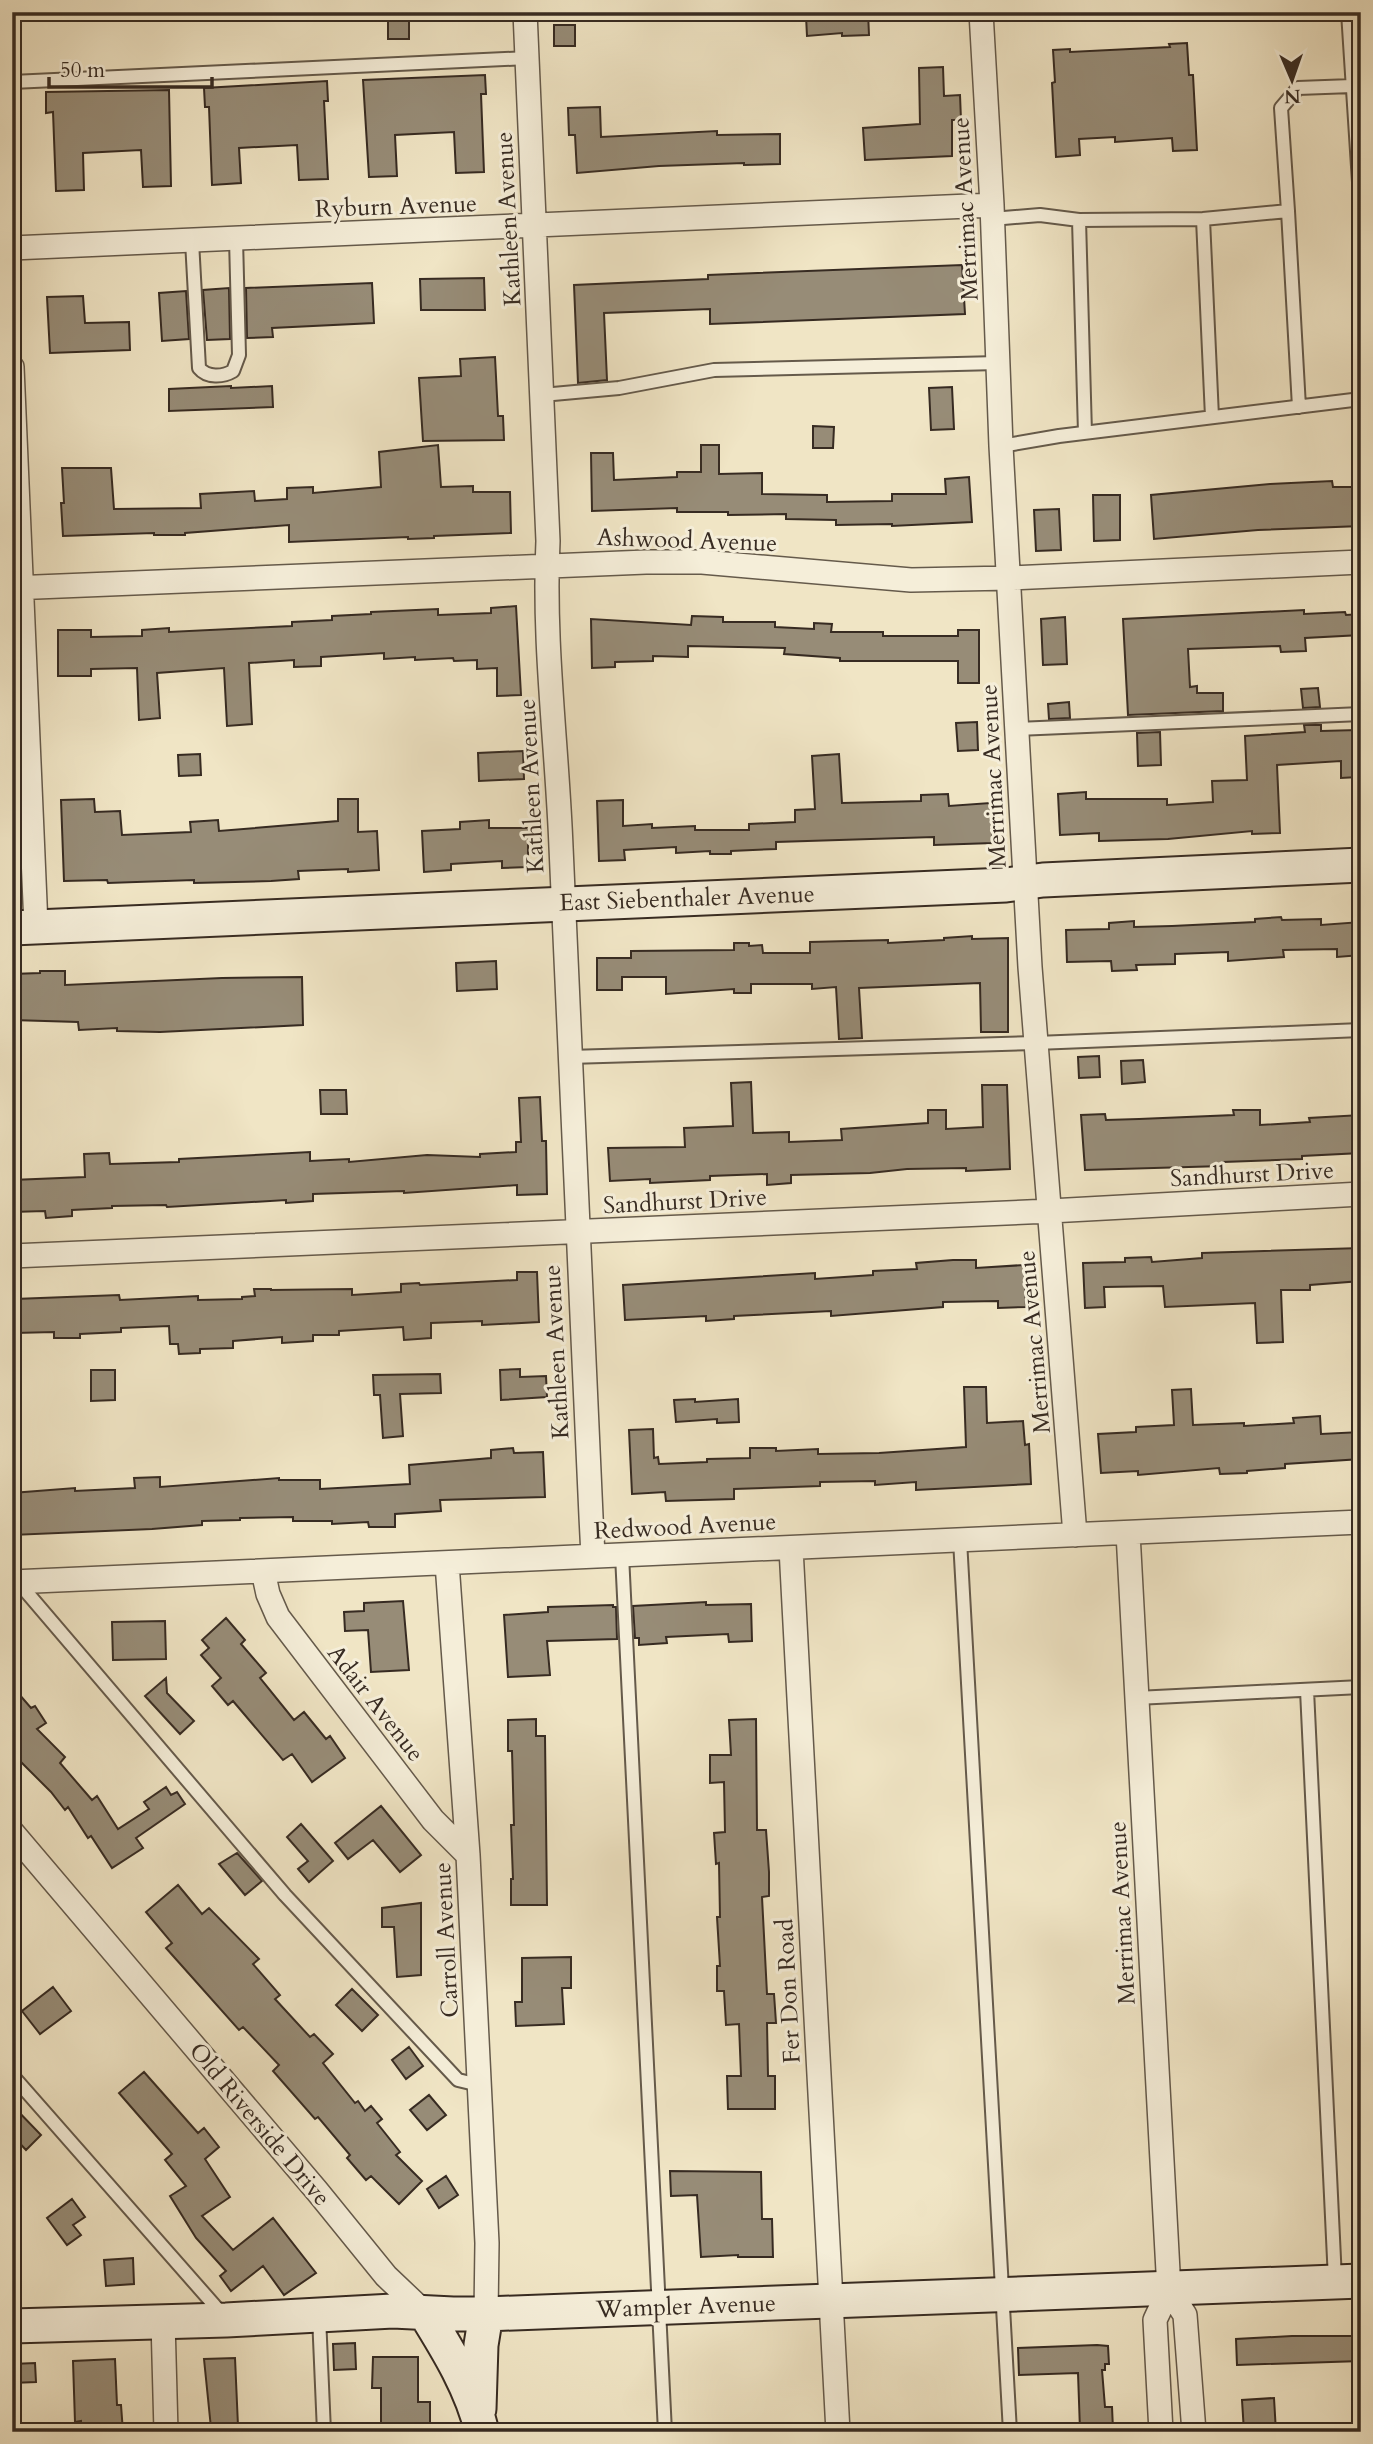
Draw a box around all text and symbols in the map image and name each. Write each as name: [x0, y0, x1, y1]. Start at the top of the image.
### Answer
scale bar: [49, 46, 212, 90]
north arrow: [1258, 46, 1328, 116]
text: 50 m: [60, 56, 105, 85]
text: N: [1283, 83, 1301, 109]
street label: Merrimac Avenue: [944, 116, 987, 302]
street label: Kathleen Avenue: [487, 131, 530, 307]
street label: Ryburn Avenue: [314, 187, 478, 226]
street label: Ashwood Avenue: [596, 521, 778, 560]
street label: Merrimac Avenue: [972, 683, 1015, 869]
street label: Kathleen Avenue: [510, 698, 553, 874]
street label: East Siebenthaler Avenue: [559, 878, 815, 919]
street label: Sandhurst Drive: [1169, 1154, 1335, 1195]
street label: Sandhurst Drive: [602, 1181, 768, 1222]
street label: Merrimac Avenue: [1010, 1249, 1059, 1435]
street label: Kathleen Avenue: [535, 1264, 578, 1440]
street label: Redwood Avenue: [593, 1505, 777, 1548]
street label: Adair Avenue: [320, 1638, 432, 1769]
street label: Merrimac Avenue: [1101, 1820, 1144, 2006]
street label: Carroll Avenue: [426, 1861, 467, 2019]
street label: Fer Don Road: [768, 1917, 809, 2064]
street label: Old Riverside Drive: [181, 2036, 338, 2213]
street label: Wampler Avenue: [595, 2287, 777, 2326]

